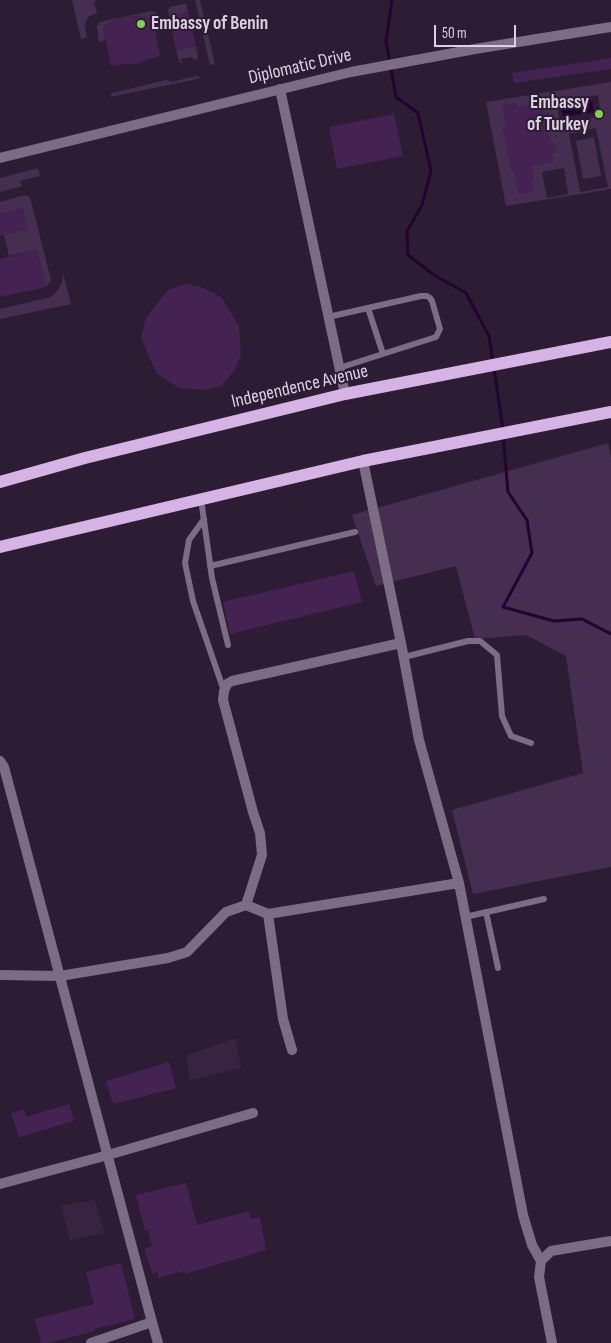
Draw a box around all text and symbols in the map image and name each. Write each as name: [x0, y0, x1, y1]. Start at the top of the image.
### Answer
place label: Embassy of Benin: [151, 13, 268, 35]
scale bar: [436, 15, 518, 47]
marker: Embassy of Benin: [135, 18, 147, 30]
text: 50 m: [442, 24, 467, 43]
street label: Diplomatic Drive: [246, 44, 354, 90]
place label: Embassy of Turkey: [527, 92, 589, 136]
marker: Embassy of Turkey: [593, 108, 605, 120]
street label: Independence Avenue: [229, 360, 371, 414]

